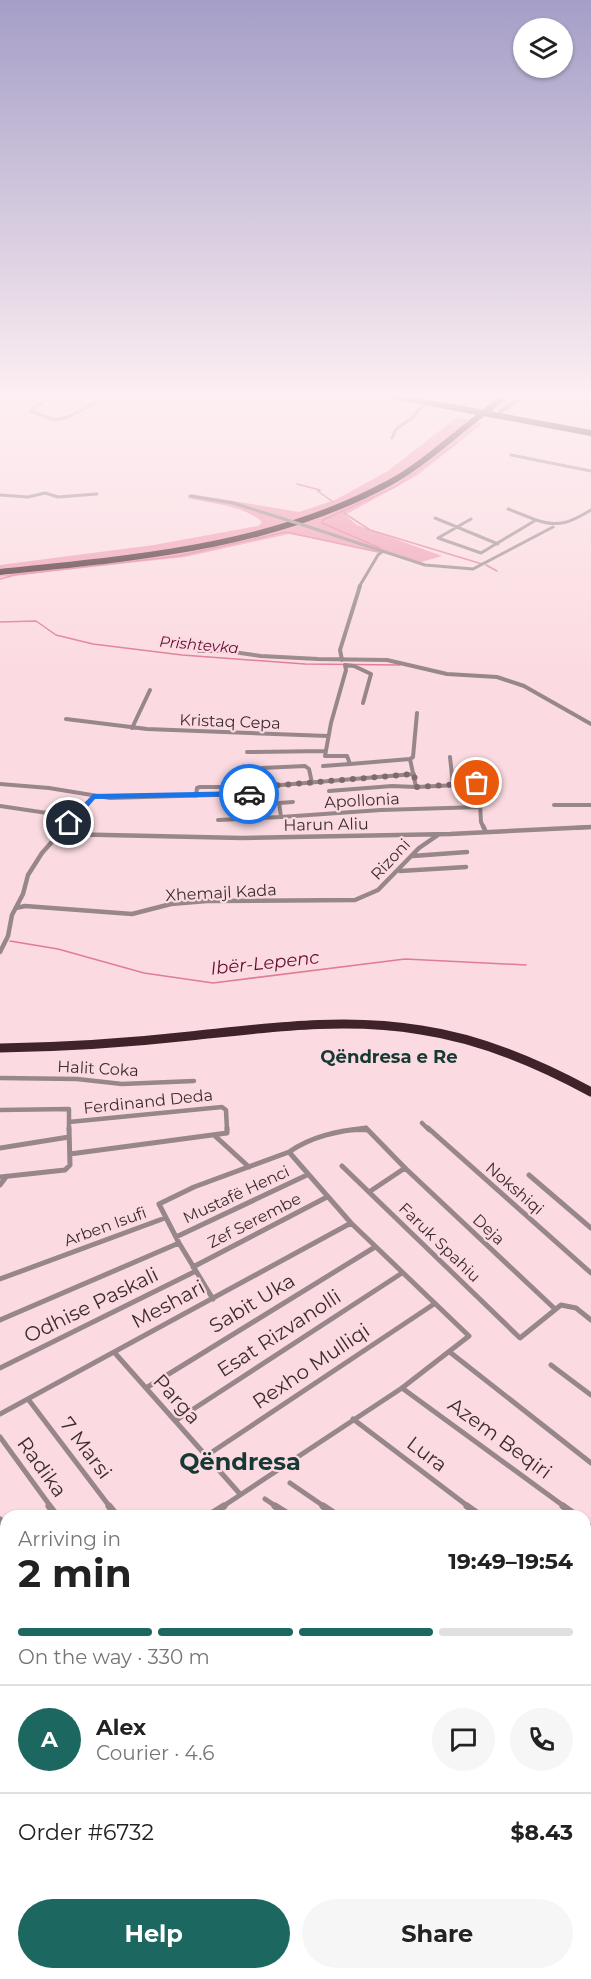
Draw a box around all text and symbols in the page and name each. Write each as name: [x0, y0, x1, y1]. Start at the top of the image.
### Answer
map controls: [513, 18, 573, 78]
button: layers: [513, 18, 573, 78]
water label: Prishtevka: [159, 632, 239, 657]
street label: Kristaq Cepa: [179, 710, 281, 733]
pin: [451, 757, 502, 808]
courier: [219, 764, 279, 824]
icon: bag: [460, 766, 493, 799]
icon: car: [233, 778, 266, 811]
street label: Apollonia: [324, 789, 400, 812]
pin: [43, 797, 94, 848]
icon: home: [52, 806, 85, 839]
street label: Harun Aliu: [283, 814, 369, 835]
street label: Rizoni: [367, 835, 414, 884]
street label: Xhemajl Kada: [165, 880, 277, 905]
water label: Ibër-Lepenc: [210, 946, 320, 980]
district label: Qëndresa e Re: [320, 1046, 458, 1068]
street label: Halit Coka: [57, 1057, 139, 1080]
street label: Ferdinand Deda: [82, 1085, 214, 1118]
street label: Nokshiqi: [482, 1158, 547, 1219]
street label: Mustafë Henci: [180, 1161, 292, 1227]
street label: Zef Serembe: [204, 1189, 304, 1252]
street label: Faruk Spahiu: [395, 1199, 484, 1286]
street label: Arben Isufi: [61, 1203, 149, 1250]
street label: Deja: [469, 1210, 509, 1249]
street label: Odhise Paskali: [20, 1262, 162, 1348]
street label: Sabit Uka: [205, 1268, 299, 1338]
street label: Meshari: [127, 1275, 209, 1333]
street label: Esat Rizvanolli: [213, 1284, 345, 1382]
street label: Rexho Mulliqi: [248, 1318, 374, 1414]
street label: Parga: [148, 1369, 206, 1429]
street label: Azem Beqiri: [443, 1392, 557, 1484]
street label: 7 Marsi: [55, 1412, 117, 1484]
street label: Lura: [402, 1431, 452, 1477]
street label: Radika: [12, 1432, 72, 1502]
district label: Qëndresa: [179, 1447, 301, 1476]
text: Arriving in: [18, 1527, 121, 1551]
text: 19:49–19:54: [448, 1548, 573, 1575]
text: 2 min: [18, 1549, 132, 1597]
text: On the way · 330 m: [18, 1645, 210, 1669]
button: chat: [432, 1708, 495, 1771]
button: phone: [510, 1708, 573, 1771]
text: Alex: [96, 1714, 146, 1741]
text: A: [41, 1726, 58, 1753]
text: Courier · 4.6: [96, 1741, 214, 1765]
text: Order #6732: [18, 1819, 154, 1846]
text: $8.43: [510, 1819, 573, 1846]
button: Help: [18, 1899, 290, 1968]
button: Share: [302, 1899, 573, 1968]

